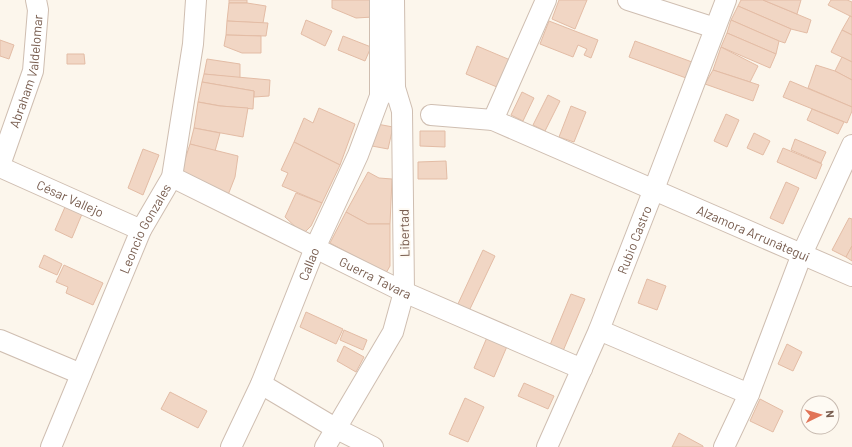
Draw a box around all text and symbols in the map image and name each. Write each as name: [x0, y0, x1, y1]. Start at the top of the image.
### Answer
street label: Abraham Valdelomar: [6, 14, 46, 130]
street label: César Vallejo: [34, 176, 106, 220]
street label: Leoncio Gonzales: [116, 181, 174, 276]
street label: Alzamora Arrunátegui: [694, 201, 812, 265]
street label: Rubio Castro: [614, 203, 655, 276]
street label: Libertad: [396, 209, 412, 257]
street label: Callao: [295, 245, 322, 283]
street label: Guerra Tavara: [337, 253, 414, 302]
north arrow: [800, 395, 840, 435]
text: N: [824, 410, 837, 418]

